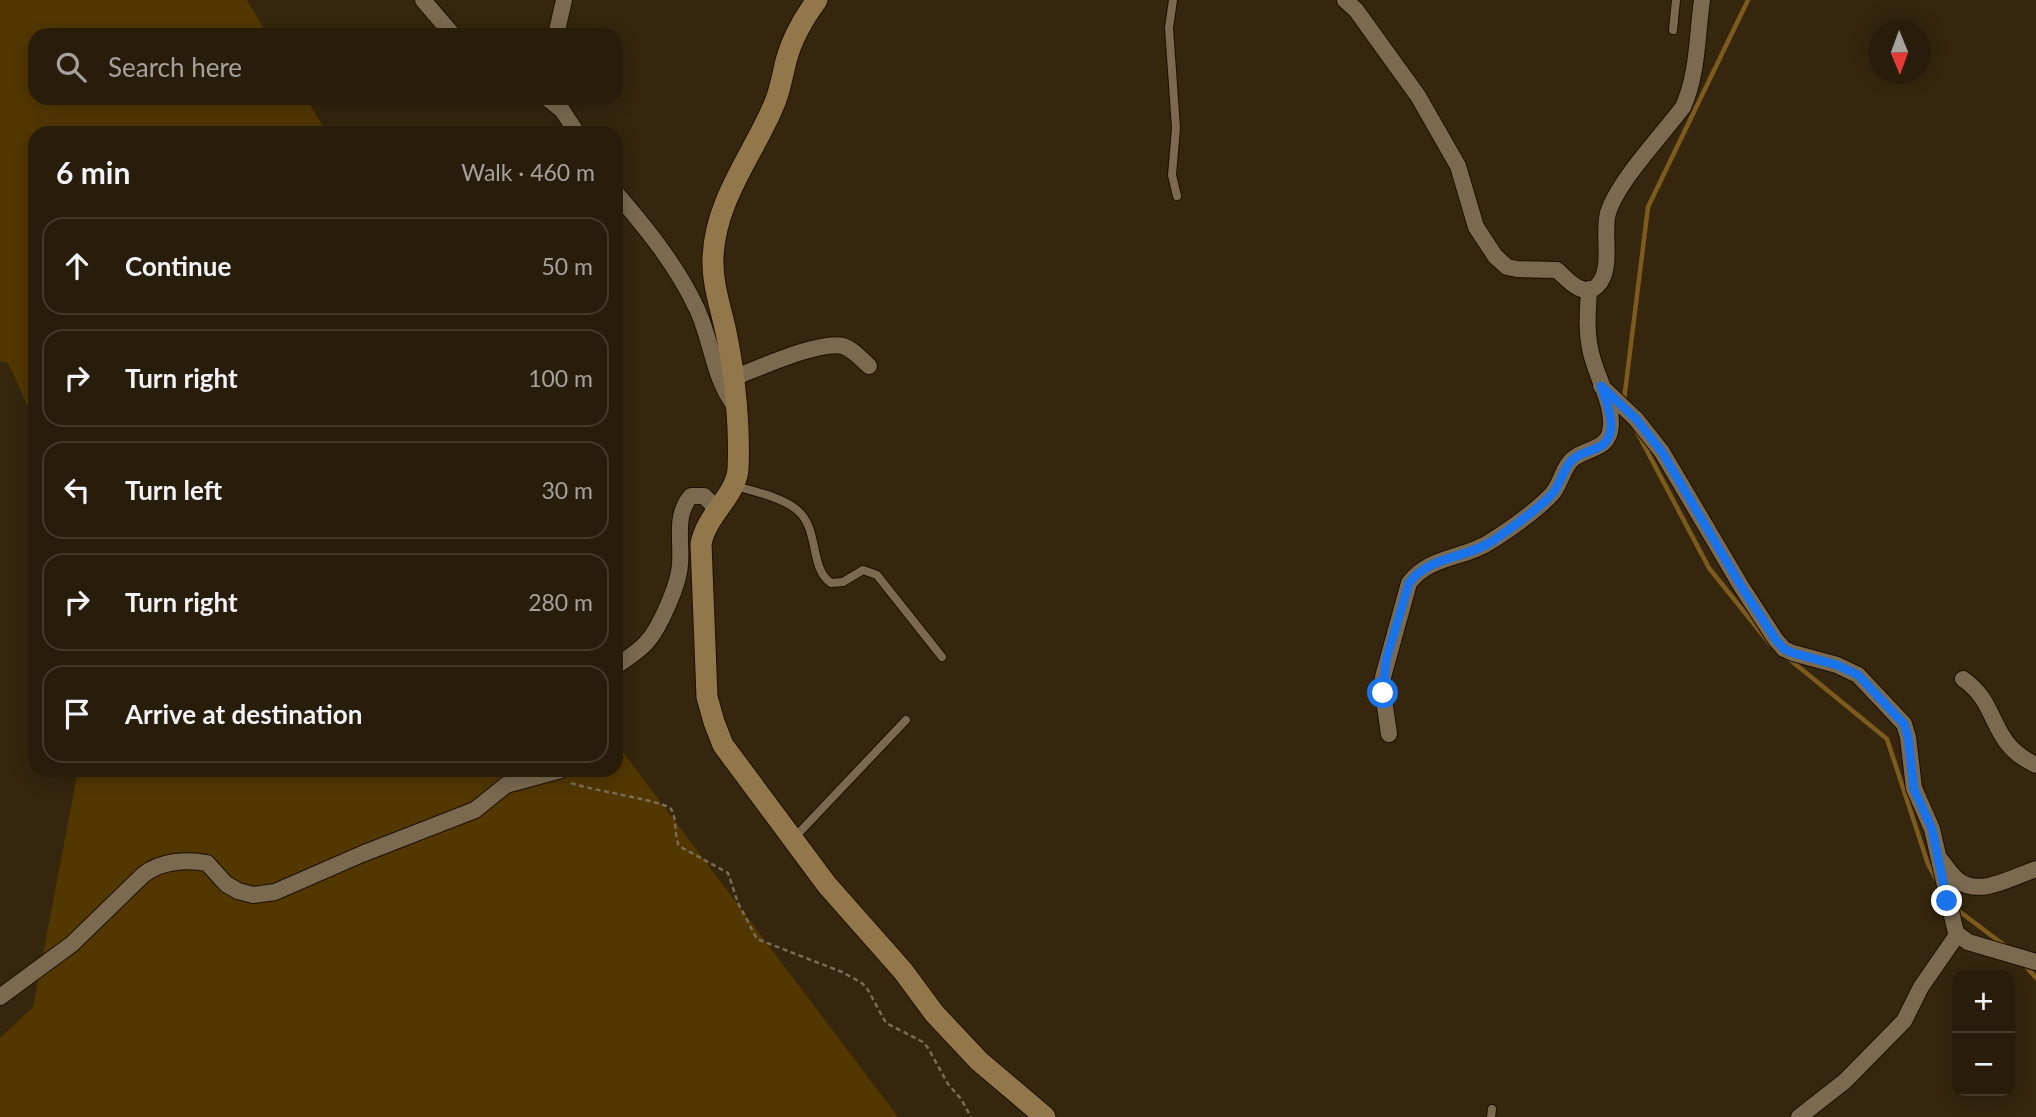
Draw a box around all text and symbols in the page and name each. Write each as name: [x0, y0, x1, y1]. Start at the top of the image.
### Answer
north arrow: [1868, 21, 1931, 84]
search box: [28, 28, 623, 105]
icon: search: [52, 48, 90, 86]
text: Search here: [108, 51, 242, 83]
text: 6 min: [56, 154, 130, 190]
text: Walk · 460 m: [461, 158, 595, 186]
icon: ahead: [58, 247, 96, 285]
text: Continue: [125, 250, 231, 282]
text: 50 m: [542, 252, 593, 280]
icon: right: [58, 359, 96, 397]
text: Turn right: [125, 362, 238, 394]
text: 100 m: [528, 364, 593, 392]
icon: left: [58, 471, 96, 509]
text: Turn left: [125, 474, 222, 506]
text: 30 m: [542, 476, 593, 504]
icon: right: [58, 583, 96, 621]
text: Turn right: [125, 586, 238, 618]
text: 280 m: [528, 588, 593, 616]
route start: [1367, 677, 1398, 708]
icon: arrive: [58, 695, 96, 733]
text: Arrive at destination: [125, 698, 362, 730]
route end: [1931, 885, 1962, 916]
map controls: [1952, 970, 2015, 1096]
button: +: [1952, 970, 2015, 1033]
button: −: [1952, 1033, 2015, 1096]

